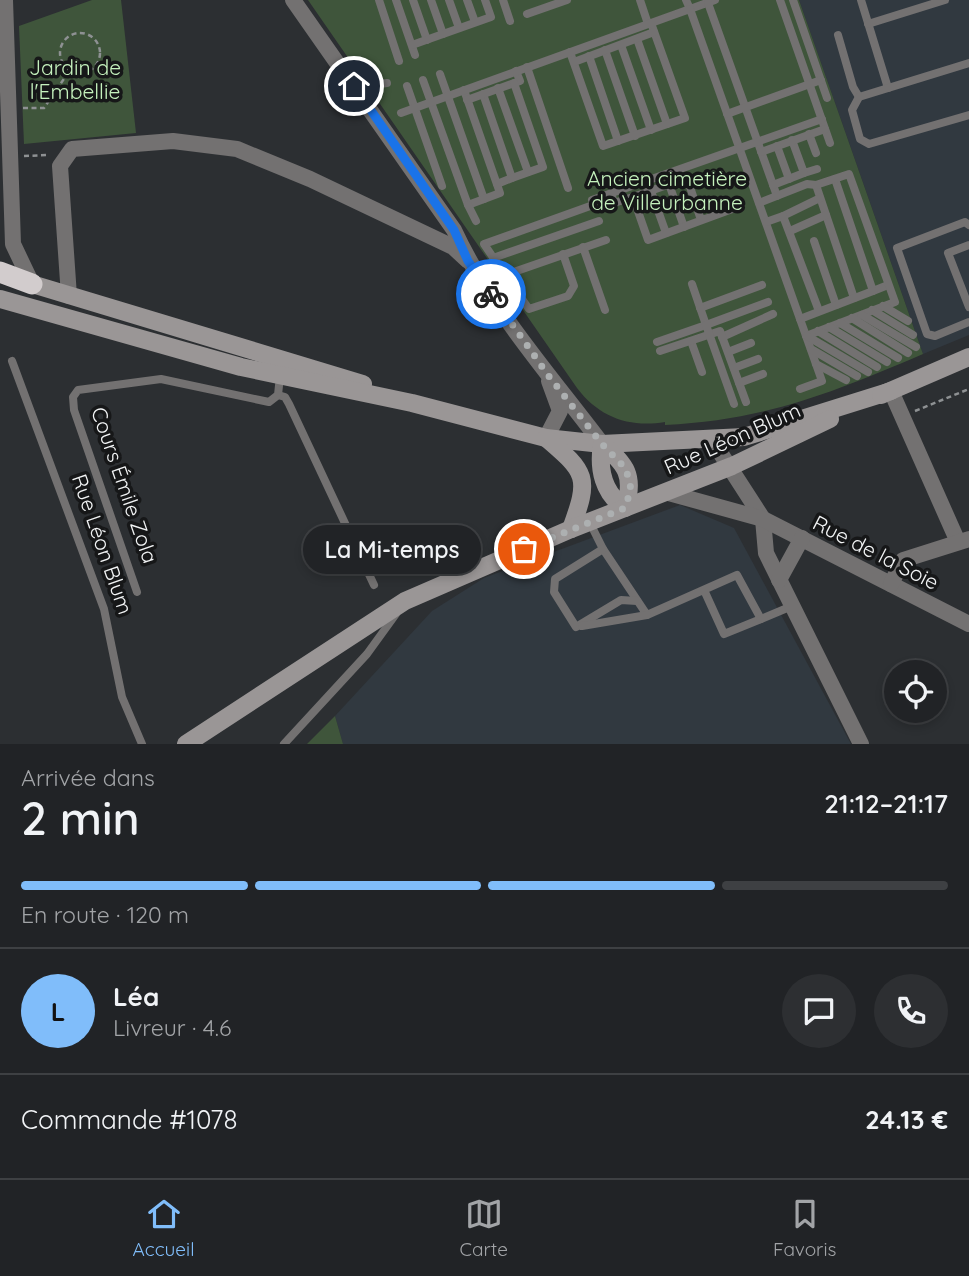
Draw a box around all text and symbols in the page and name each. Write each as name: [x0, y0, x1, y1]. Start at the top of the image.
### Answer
park label: Jardin de l'Embellie: [29, 54, 121, 104]
pin: [324, 56, 384, 116]
icon: home: [335, 67, 373, 105]
park label: Ancien cimetière de Villeurbanne: [587, 165, 747, 215]
courier: [456, 259, 526, 329]
icon: bike: [472, 275, 510, 313]
street label: Rue Léon Blum: [660, 396, 804, 480]
street label: Cours Émile Zola: [86, 403, 164, 567]
street label: Rue Léon Blum: [67, 471, 139, 617]
street label: Rue de la Soie: [809, 509, 943, 595]
pin: [494, 519, 554, 579]
callout: La Mi-temps: [304, 524, 482, 574]
icon: bag: [505, 530, 543, 568]
text: La Mi-temps: [324, 535, 460, 564]
map controls: [884, 660, 947, 723]
button: locate: [884, 660, 947, 723]
text: Arrivée dans: [21, 763, 155, 792]
text: 21:12–21:17: [824, 787, 948, 820]
text: 2 min: [21, 789, 140, 847]
text: En route · 120 m: [21, 900, 189, 929]
button: chat: [782, 974, 856, 1048]
button: phone: [874, 974, 948, 1048]
text: Léa: [113, 980, 159, 1013]
text: L: [51, 995, 65, 1028]
text: Livreur · 4.6: [113, 1013, 231, 1042]
text: Commande #1078: [21, 1103, 237, 1136]
text: 24.13 €: [865, 1103, 948, 1136]
tab: Accueil: [133, 1195, 195, 1261]
tab: Carte: [460, 1195, 508, 1261]
tab: Favoris: [773, 1195, 836, 1261]

